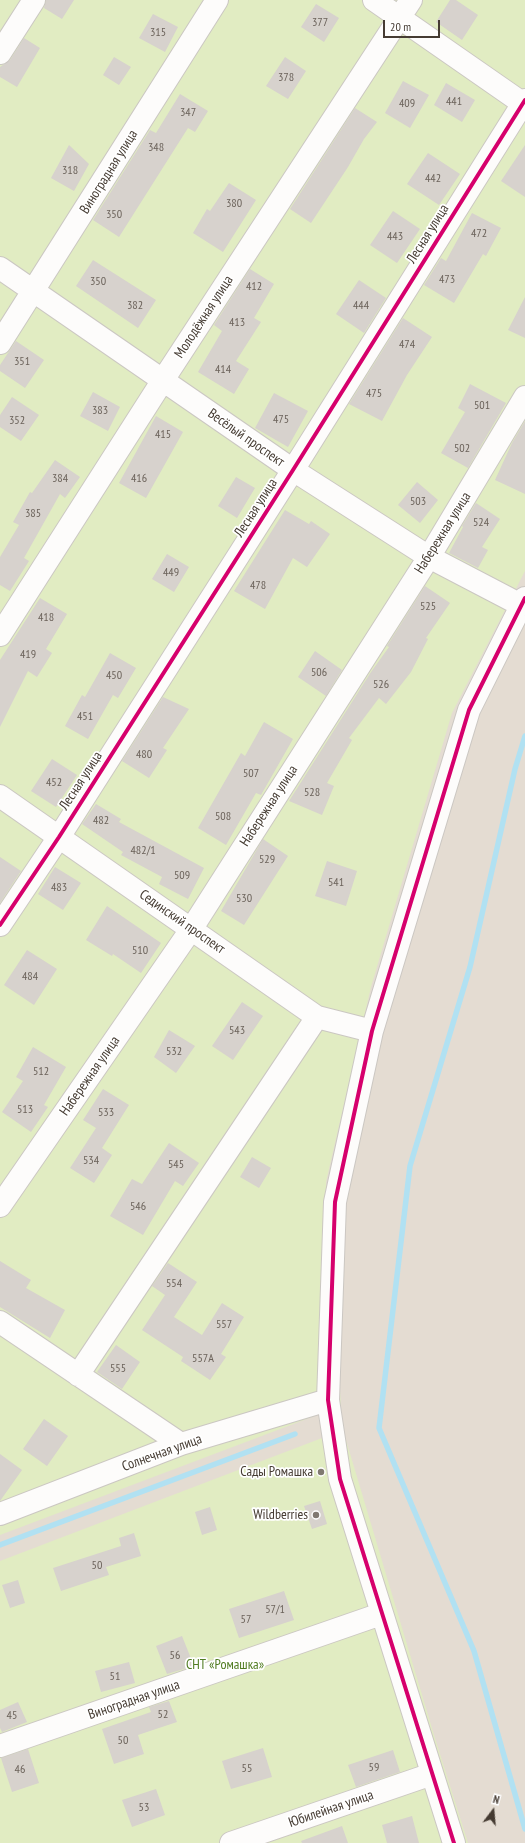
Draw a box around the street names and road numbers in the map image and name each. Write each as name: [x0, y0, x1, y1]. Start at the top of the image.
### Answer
street label: Виноградная улица: [77, 127, 141, 217]
street label: Лесная улица: [403, 201, 453, 267]
street label: Молодёжная улица: [171, 273, 237, 361]
street label: Весёлый проспект: [204, 405, 288, 471]
street label: Лесная улица: [231, 476, 281, 540]
street label: Набережная улица: [411, 489, 475, 577]
street label: Лесная улица: [56, 749, 106, 813]
street label: Набережная улица: [237, 762, 301, 850]
street label: Сединский проспект: [136, 886, 228, 958]
street label: Набережная улица: [56, 1033, 124, 1119]
street label: Солнечная улица: [120, 1431, 204, 1475]
street label: Виноградная улица: [86, 1676, 182, 1724]
street label: Юбилейная улица: [286, 1787, 376, 1831]

